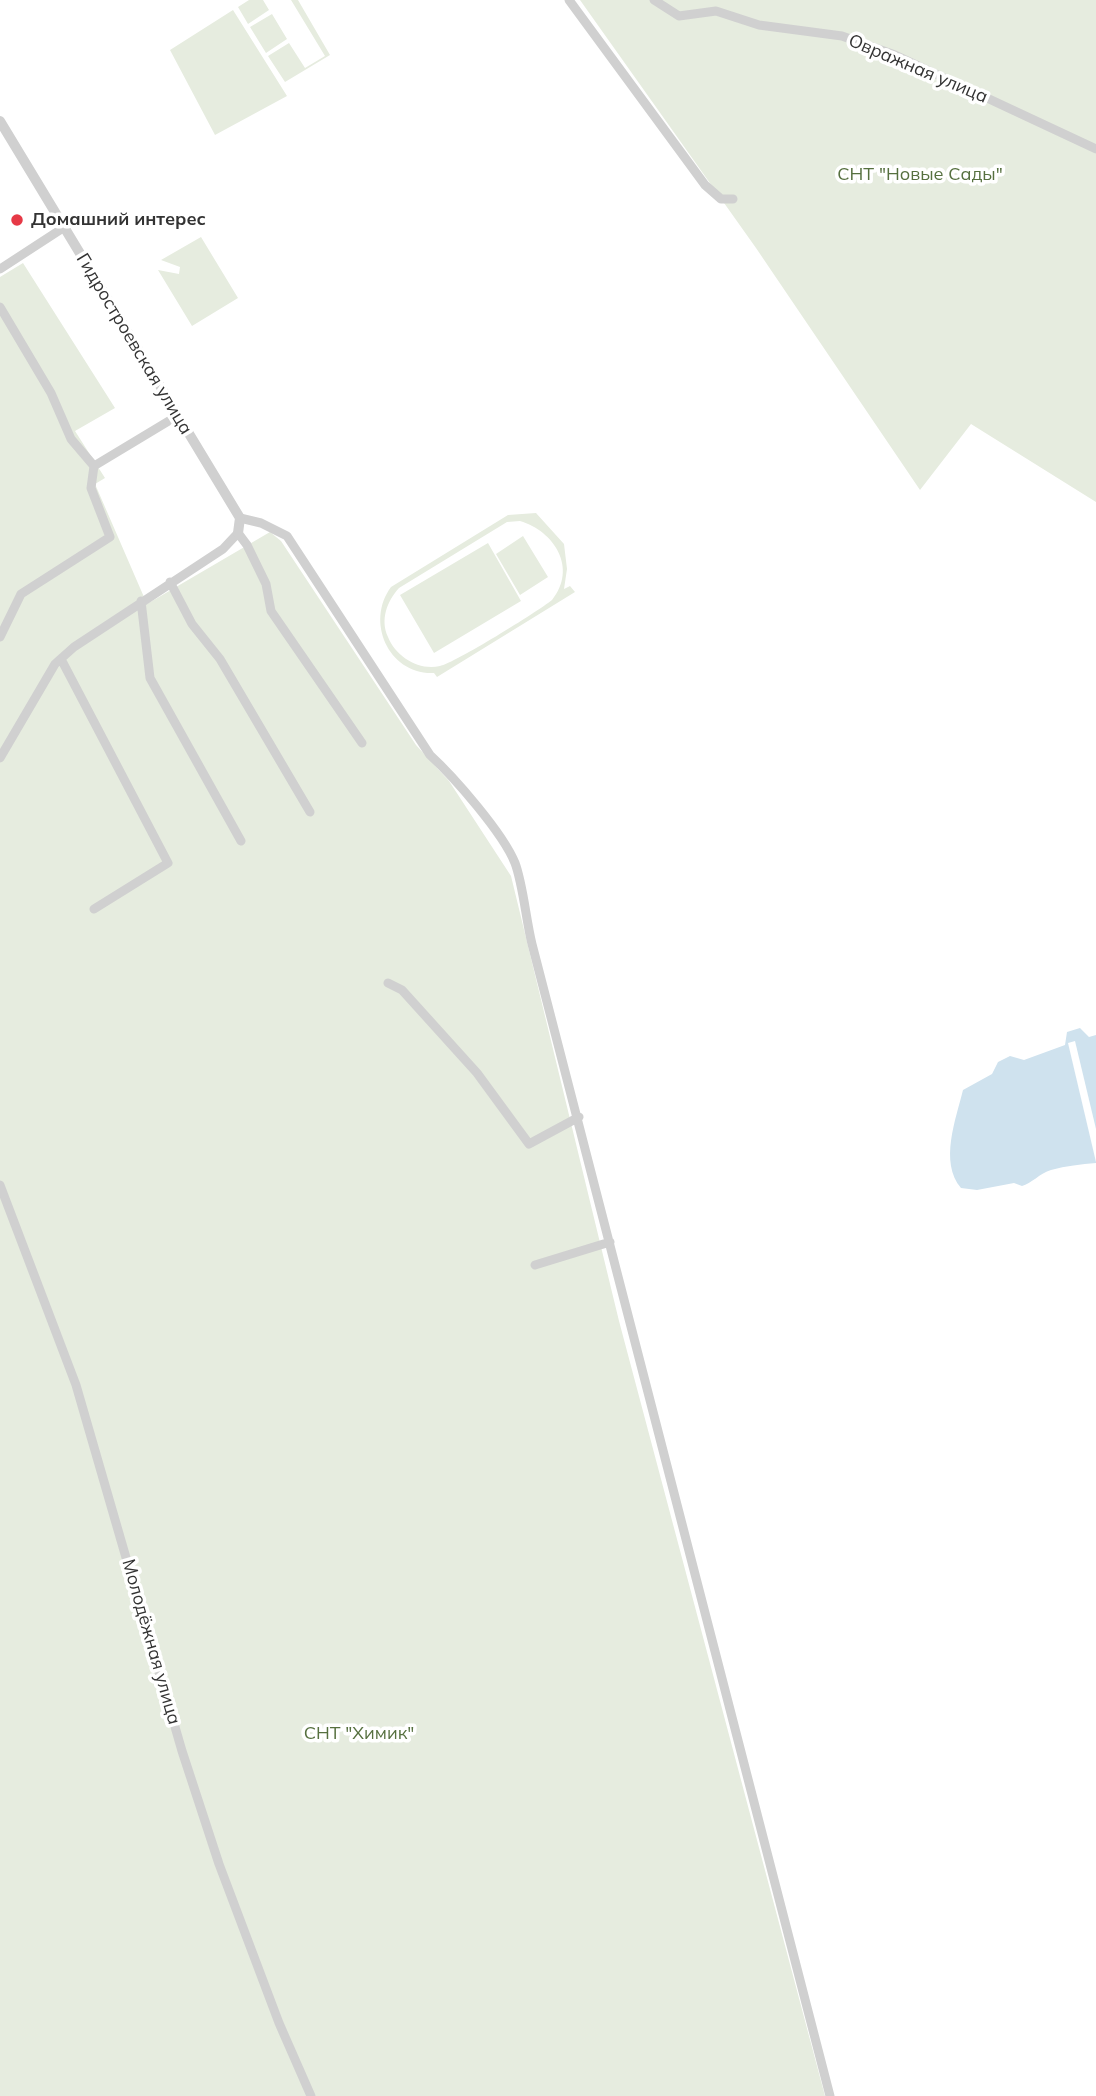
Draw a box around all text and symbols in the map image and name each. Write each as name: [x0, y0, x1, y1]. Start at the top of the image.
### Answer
street label: Овражная улица: [845, 30, 991, 108]
park label: СНТ "Новые Сады": [837, 164, 1003, 186]
place label: Домашний интерес: [31, 209, 206, 231]
marker: Домашний интерес: [9, 212, 25, 228]
street label: Гидростроевская улица: [71, 250, 197, 438]
street label: Молодёжная улица: [117, 1557, 185, 1727]
park label: СНТ "Химик": [304, 1723, 414, 1745]

